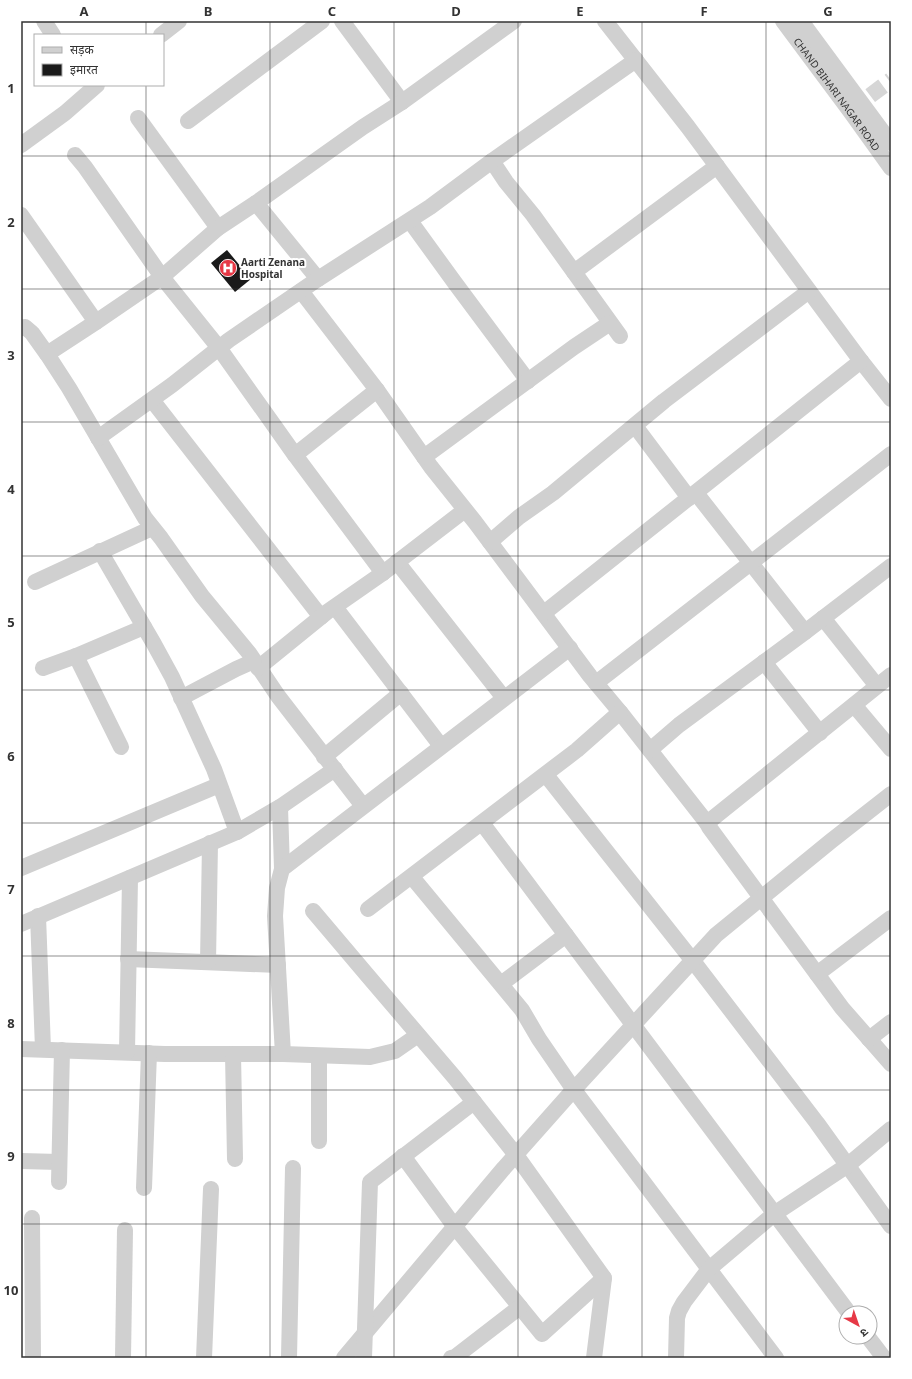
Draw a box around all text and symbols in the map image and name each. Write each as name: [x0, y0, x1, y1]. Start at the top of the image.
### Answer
text: A: [80, 2, 89, 20]
text: B: [204, 2, 212, 20]
text: C: [328, 2, 336, 20]
text: D: [451, 2, 461, 20]
text: E: [576, 2, 584, 20]
text: F: [700, 2, 708, 20]
text: G: [823, 2, 833, 20]
legend: [34, 34, 164, 86]
street label: CHAND BIHARI NAGAR ROAD: [791, 35, 883, 154]
text: सड़क: [70, 41, 95, 58]
text: इमारत: [70, 61, 99, 78]
text: 1: [7, 79, 15, 97]
text: 2: [7, 213, 15, 231]
place label: Aarti Zenana Hospital: [241, 255, 305, 281]
hospital icon: Aarti Zenana Hospital: [218, 258, 238, 278]
text: 3: [7, 346, 15, 364]
text: 4: [7, 480, 15, 498]
text: 5: [7, 613, 15, 631]
text: 6: [7, 747, 15, 765]
text: 7: [7, 880, 15, 898]
text: 8: [7, 1014, 15, 1032]
text: 9: [7, 1147, 15, 1165]
text: 10: [4, 1281, 18, 1299]
north arrow: [838, 1305, 878, 1345]
text: उ: [857, 1325, 872, 1341]

